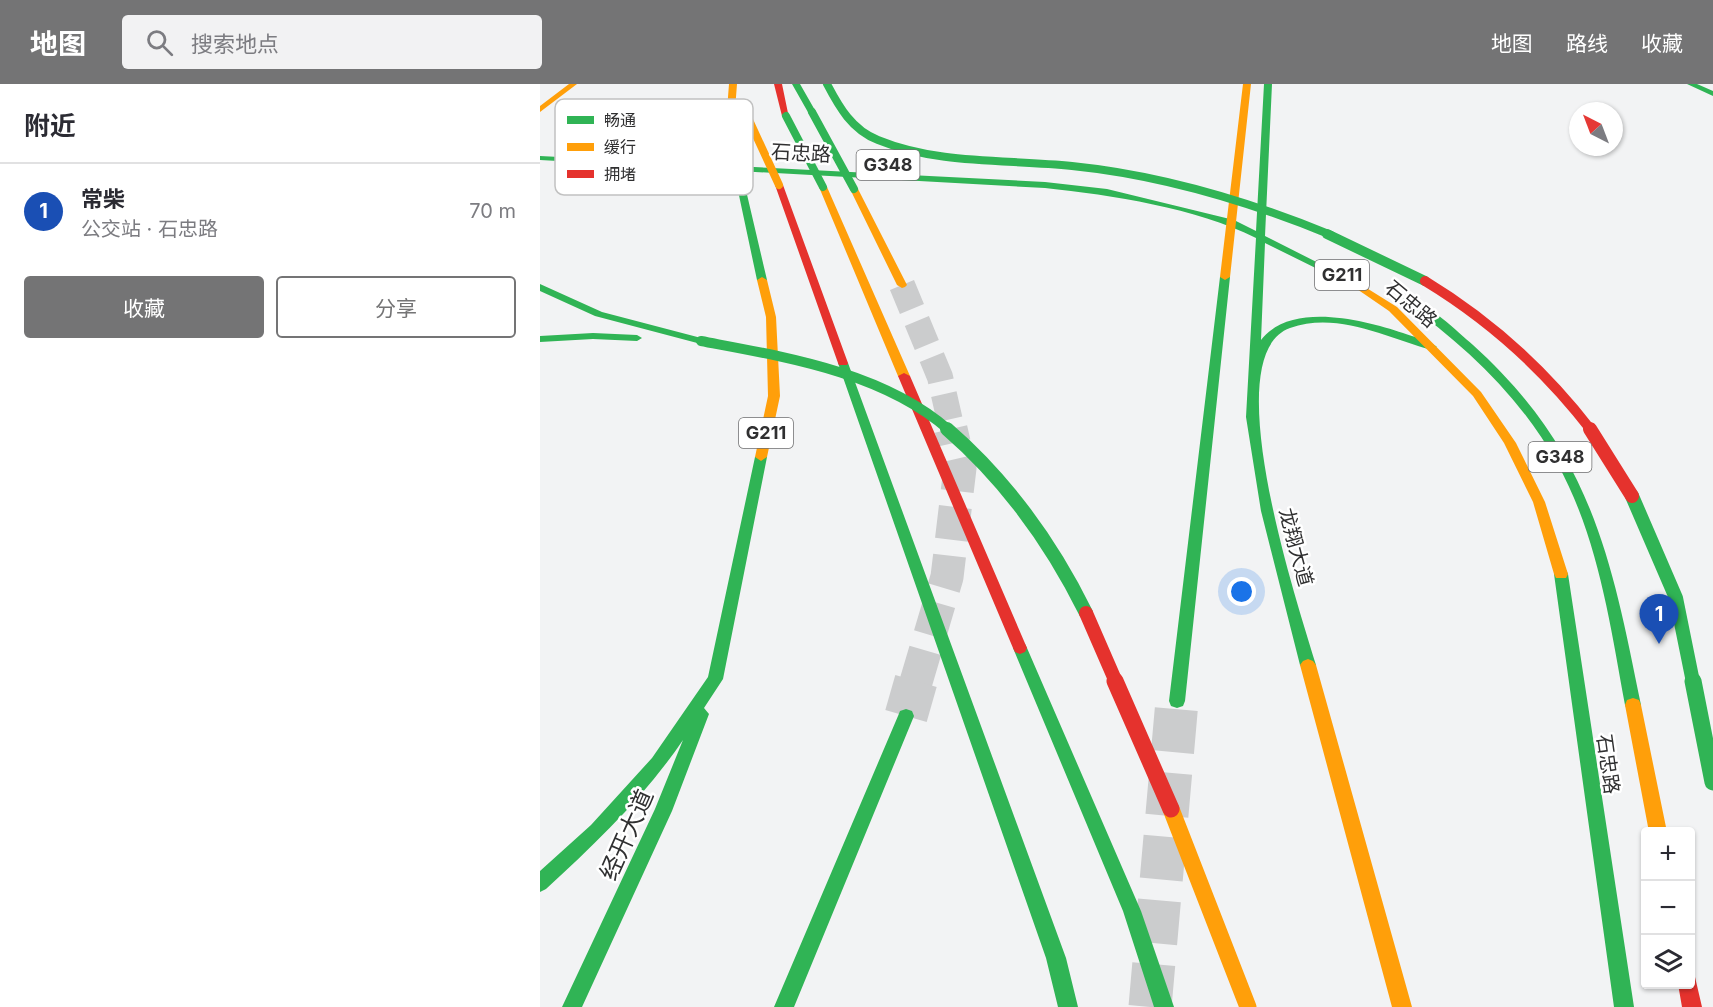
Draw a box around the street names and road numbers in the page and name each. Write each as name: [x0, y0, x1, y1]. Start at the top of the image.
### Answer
street label: 石忠路: [770, 139, 832, 167]
road number: G348: [856, 150, 920, 180]
road number: G211: [1315, 260, 1369, 290]
street label: 石忠路: [1380, 276, 1442, 332]
road number: G211: [739, 418, 793, 448]
road number: G348: [1528, 442, 1592, 472]
street label: 龙翔大道: [1274, 505, 1318, 589]
street label: 石忠路: [1592, 733, 1624, 795]
street label: 经开大道: [594, 785, 659, 885]

